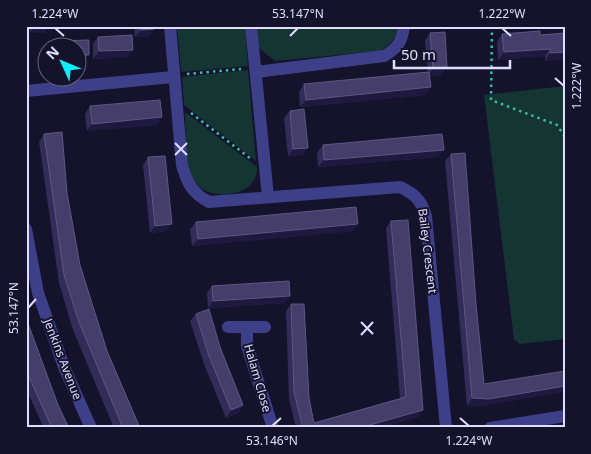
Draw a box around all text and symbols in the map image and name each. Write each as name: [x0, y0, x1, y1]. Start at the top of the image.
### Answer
text: 1.224°W: [32, 5, 78, 22]
text: 53.147°N: [272, 5, 324, 22]
text: 1.222°W: [479, 5, 525, 22]
north arrow: [38, 38, 88, 88]
scale bar: [394, 38, 510, 70]
text: N: [41, 42, 63, 63]
text: 50 m: [401, 44, 436, 64]
text: 1.222°W: [568, 63, 585, 109]
street label: Bailey Crescent: [414, 207, 442, 295]
text: 53.147°N: [5, 282, 22, 334]
street label: Jenkins Avenue: [39, 315, 86, 402]
street label: Halam Close: [240, 342, 276, 414]
text: 53.146°N: [246, 432, 298, 449]
text: 1.224°W: [446, 432, 492, 449]

